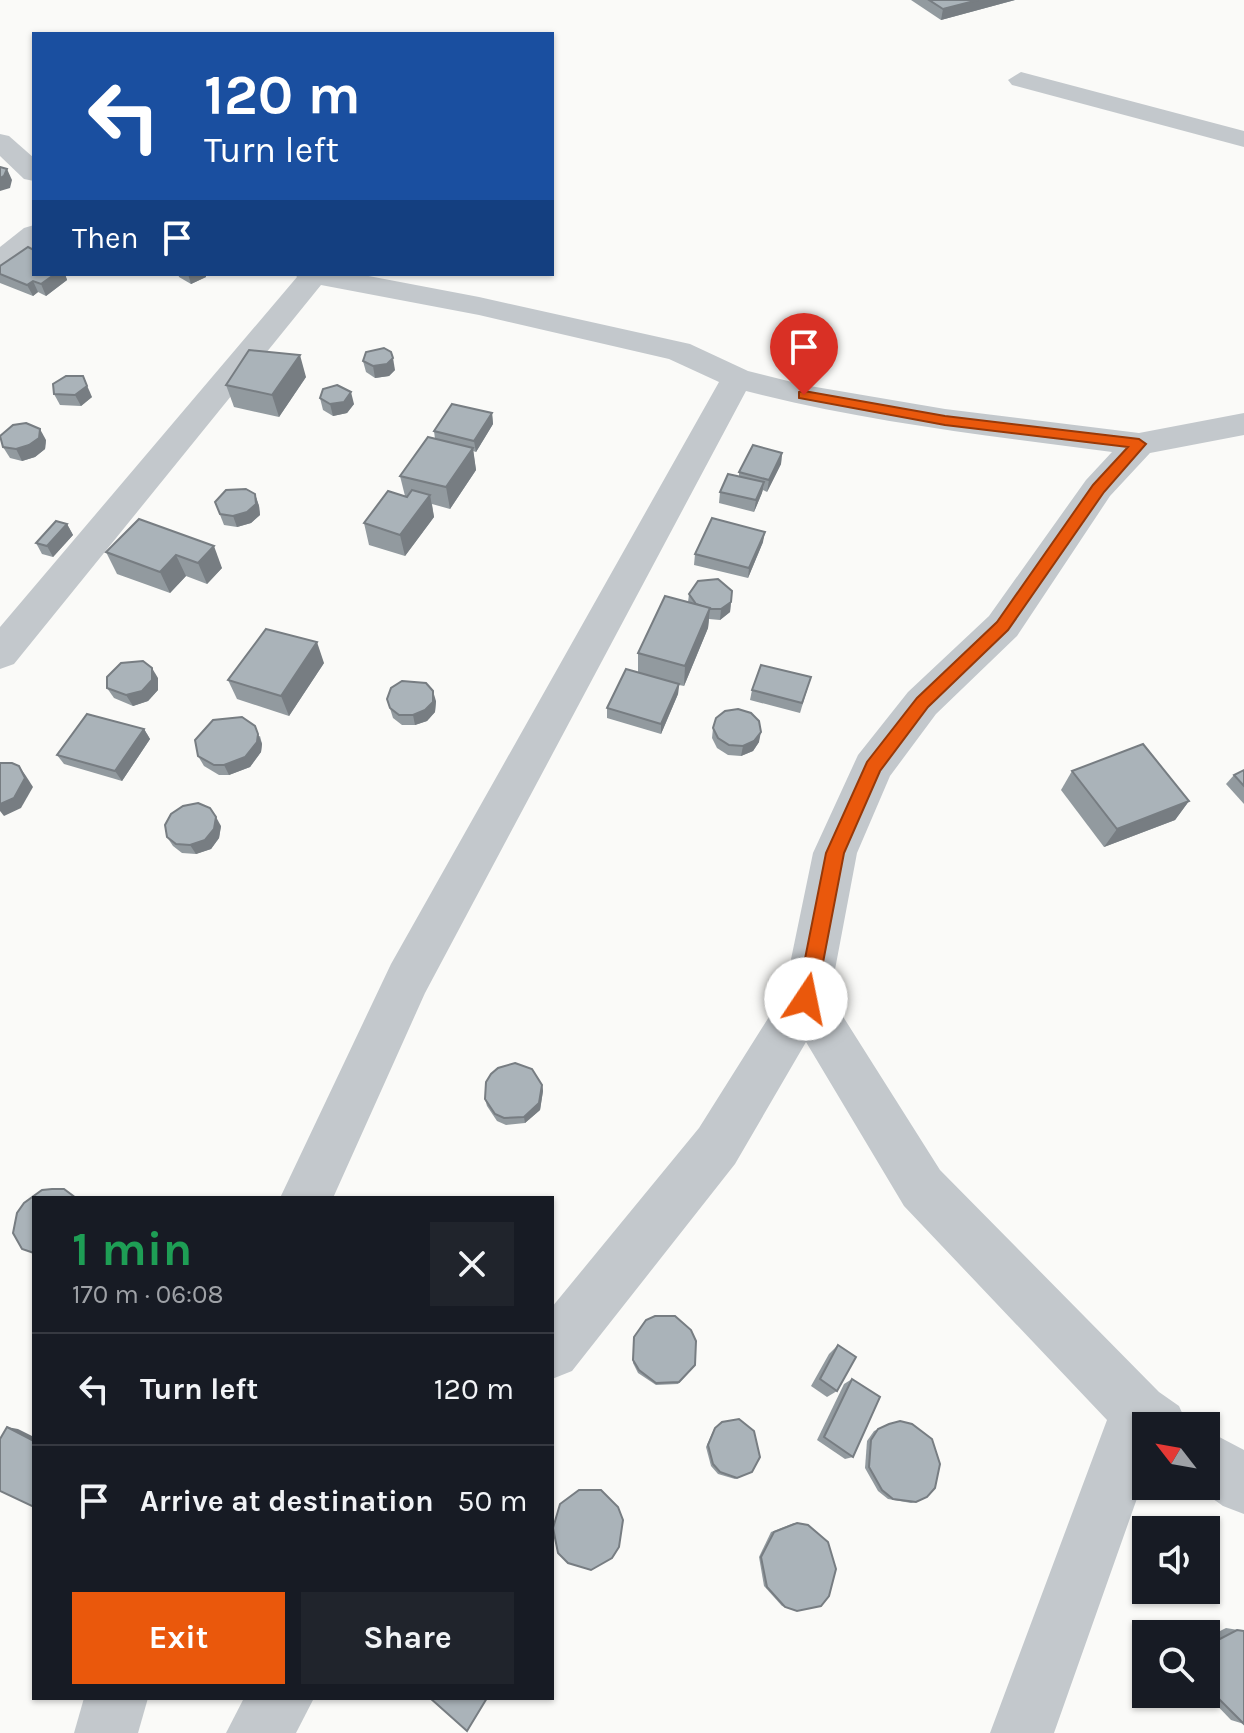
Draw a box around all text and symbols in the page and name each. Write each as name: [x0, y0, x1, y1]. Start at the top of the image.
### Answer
text: 120 m: [204, 62, 361, 127]
icon: left: [72, 64, 176, 168]
text: Turn left: [204, 129, 339, 171]
icon: arrive: [155, 216, 199, 260]
text: Then: [72, 220, 139, 256]
pin: [770, 313, 838, 395]
icon: arrive: [782, 325, 826, 369]
position arrow: [764, 957, 848, 1041]
text: 1 min: [72, 1221, 192, 1277]
button: close: [430, 1222, 514, 1306]
text: 170 m · 06:08: [72, 1279, 223, 1310]
icon: left: [72, 1367, 116, 1411]
text: Turn left: [140, 1371, 258, 1407]
text: 120 m: [434, 1371, 514, 1407]
north arrow: [1132, 1412, 1220, 1500]
map controls: [1132, 1412, 1220, 1708]
icon: arrive: [72, 1479, 116, 1523]
text: Arrive at destination: [140, 1483, 434, 1519]
text: 50 m: [458, 1483, 528, 1519]
button: sound: [1132, 1516, 1220, 1604]
button: Exit: [72, 1592, 285, 1684]
button: Share: [301, 1592, 514, 1684]
button: search: [1132, 1620, 1220, 1708]

